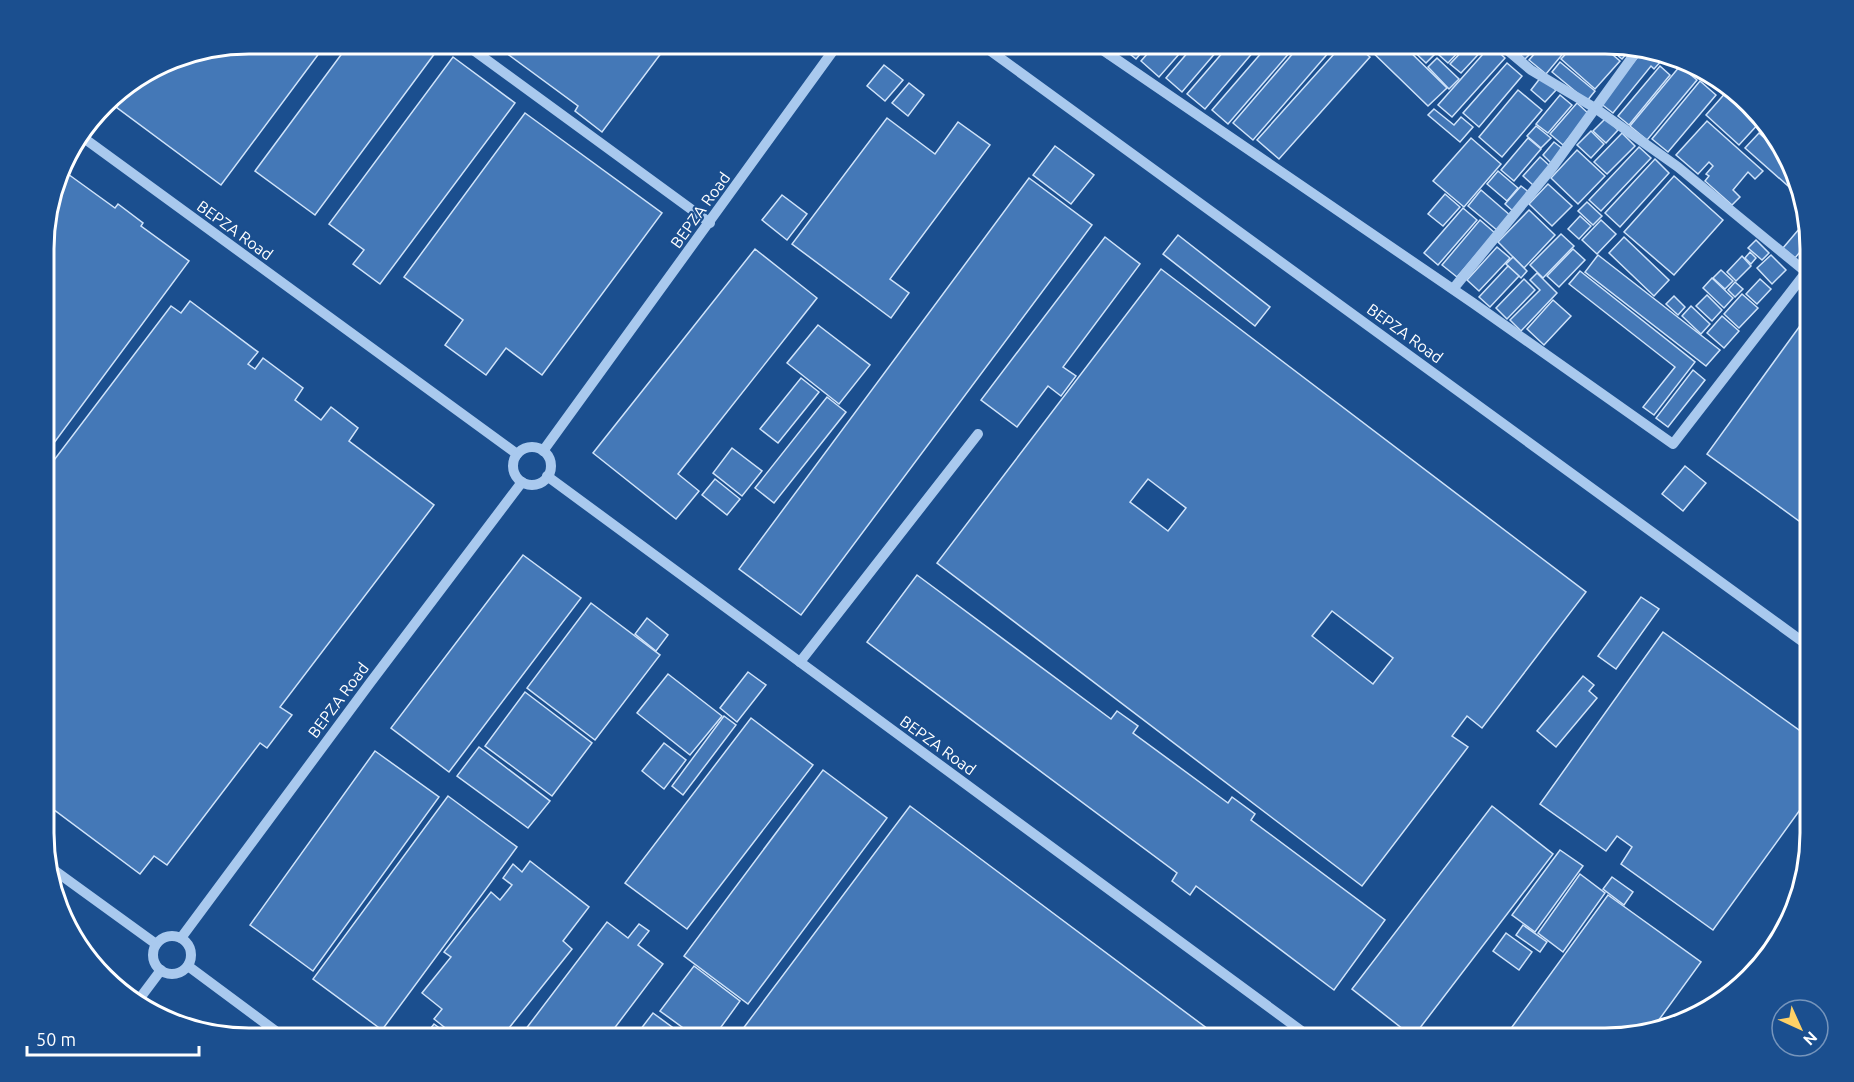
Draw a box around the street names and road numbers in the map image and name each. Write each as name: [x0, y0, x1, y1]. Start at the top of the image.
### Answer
street label: BEPZA Road: [667, 169, 733, 251]
street label: BEPZA Road: [194, 197, 276, 263]
street label: BEPZA Road: [1364, 300, 1446, 366]
street label: BEPZA Road: [304, 659, 372, 741]
street label: BEPZA Road: [897, 712, 979, 778]

